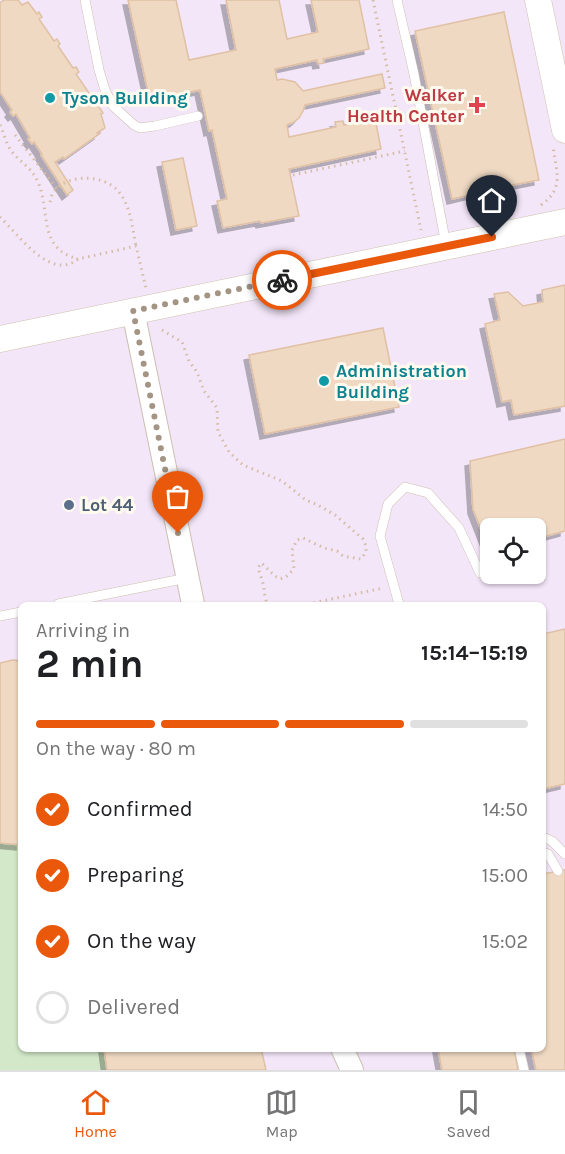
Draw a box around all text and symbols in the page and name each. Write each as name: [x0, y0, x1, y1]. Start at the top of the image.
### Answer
place label: Walker Health Center: [347, 84, 464, 127]
place label: Tyson Building: [62, 87, 188, 109]
marker: Tyson Building: [43, 91, 57, 105]
marker: Walker Health Center: [468, 96, 486, 114]
pin: [466, 175, 517, 237]
icon: home: [475, 184, 508, 217]
courier: [252, 250, 312, 310]
icon: bike: [266, 264, 299, 297]
place label: Administration Building: [336, 360, 467, 403]
marker: Administration Building: [317, 374, 331, 388]
pin: [152, 471, 203, 533]
icon: bag: [161, 480, 194, 513]
place label: Lot 44: [81, 494, 133, 516]
marker: Lot 44: [62, 498, 76, 512]
map controls: [480, 518, 546, 584]
button: locate: [480, 518, 546, 584]
text: Arriving in: [36, 619, 130, 642]
text: 15:14–15:19: [421, 640, 528, 666]
text: 2 min: [36, 641, 144, 687]
text: On the way · 80 m: [36, 737, 196, 760]
icon: check: [36, 793, 69, 826]
text: Confirmed: [87, 796, 193, 822]
text: 14:50: [482, 798, 528, 821]
icon: check: [36, 859, 69, 892]
text: Preparing: [87, 862, 184, 888]
text: 15:00: [482, 864, 528, 887]
icon: check: [36, 925, 69, 958]
text: On the way: [87, 928, 196, 954]
text: 15:02: [482, 930, 528, 953]
text: Delivered: [87, 994, 180, 1020]
tab: Home: [74, 1086, 117, 1141]
tab: Map: [265, 1086, 298, 1141]
tab: Saved: [447, 1086, 491, 1141]

